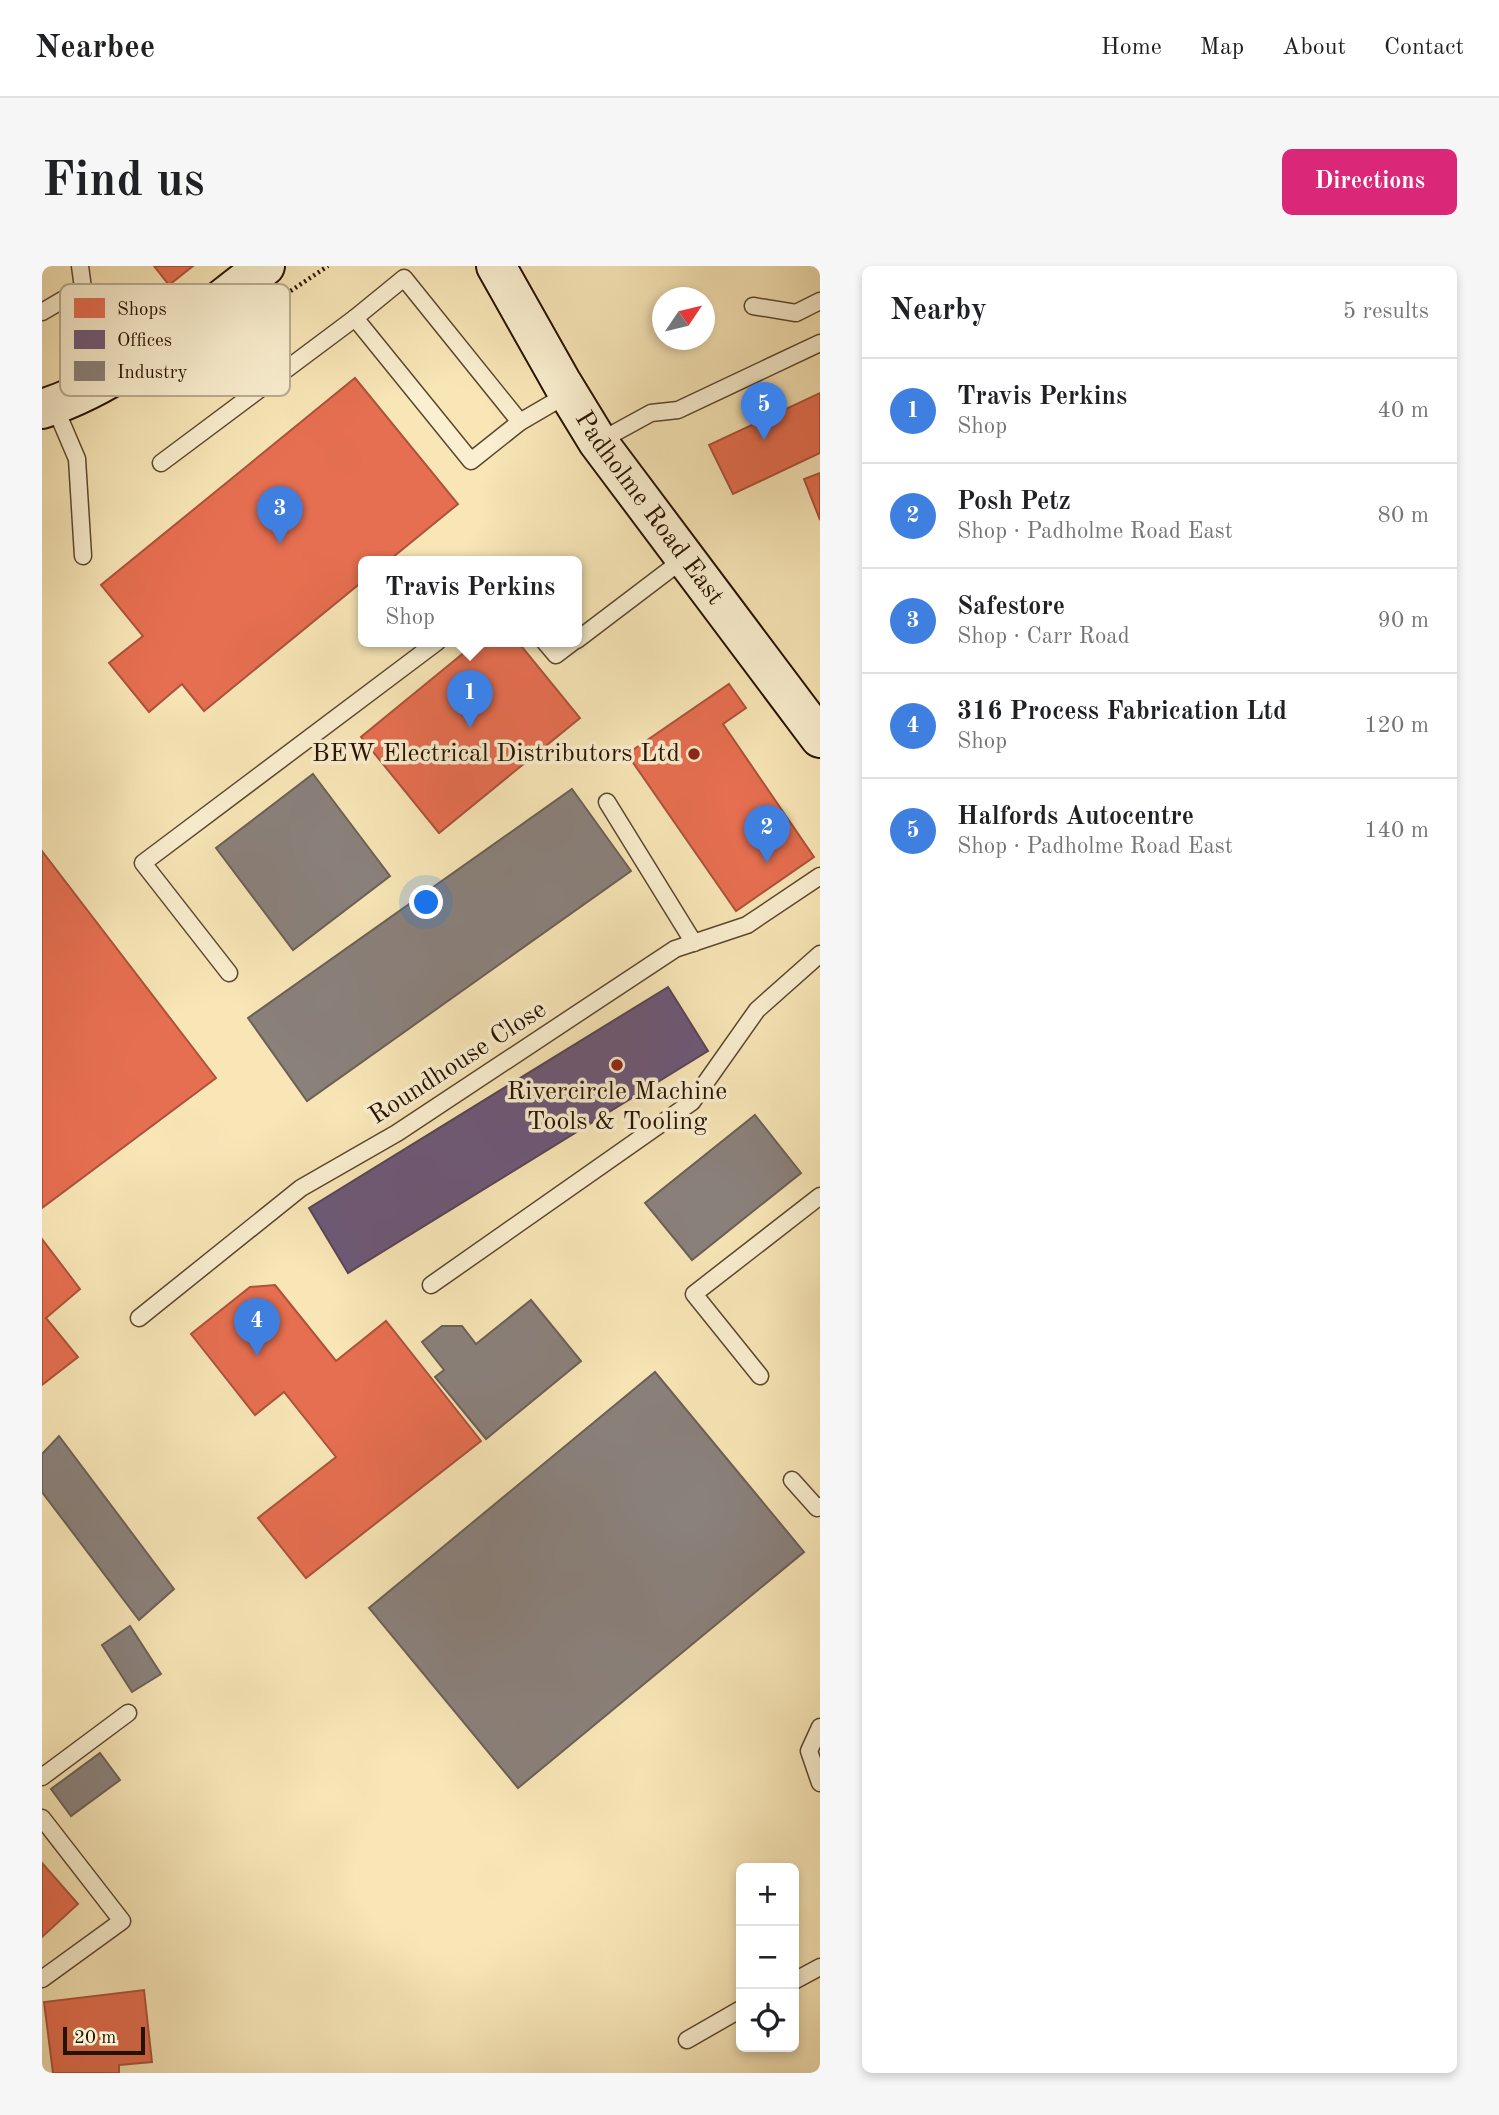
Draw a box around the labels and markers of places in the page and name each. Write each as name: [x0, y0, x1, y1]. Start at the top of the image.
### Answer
pin: 5: [741, 382, 787, 440]
pin: 3: [257, 486, 303, 544]
pin: 1: [447, 670, 493, 728]
place label: BEW Electrical Distributors Ltd: [312, 741, 680, 767]
marker: BEW Electrical Distributors Ltd: [686, 746, 702, 762]
pin: 2: [744, 805, 790, 863]
marker: Rivercircle Machine Tools & Tooling: [609, 1057, 625, 1073]
place label: Rivercircle Machine Tools & Tooling: [507, 1079, 727, 1135]
pin: 4: [234, 1298, 280, 1356]

